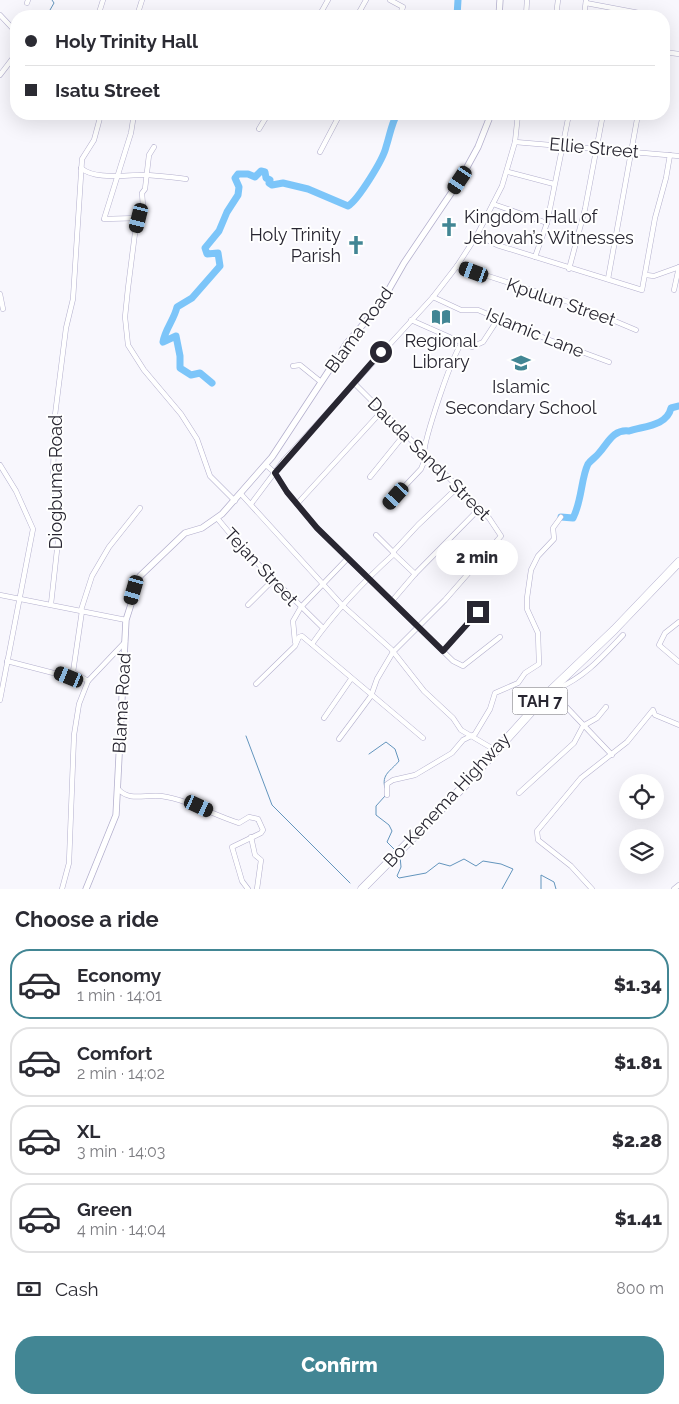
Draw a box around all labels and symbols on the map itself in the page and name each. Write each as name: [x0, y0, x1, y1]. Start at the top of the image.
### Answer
street label: Ellie Street: [548, 133, 640, 162]
car: [445, 163, 474, 197]
car: [128, 202, 149, 234]
place label: Kingdom Hall of Jehovah’s Witnesses: [464, 206, 634, 248]
church icon: Kingdom Hall of Jehovah’s Witnesses: [438, 216, 460, 238]
place label: Holy Trinity Parish: [249, 224, 341, 266]
church icon: Holy Trinity Parish: [345, 234, 367, 256]
car: [457, 260, 490, 284]
street label: Kpulun Street: [504, 273, 618, 330]
street label: Blama Road: [320, 283, 397, 377]
street label: Islamic Lane: [483, 303, 588, 362]
library icon: Regional Library: [430, 306, 452, 328]
place label: Regional Library: [405, 330, 478, 372]
route start: [370, 341, 392, 363]
school or university icon: Islamic Secondary School: [510, 352, 532, 374]
place label: Islamic Secondary School: [445, 376, 597, 418]
street label: Dauda Sandy Street: [364, 393, 495, 524]
street label: Diogbuma Road: [45, 415, 66, 549]
car: [380, 480, 411, 512]
street label: Tejan Street: [220, 524, 303, 610]
callout: 2 min: [437, 540, 519, 574]
car: [122, 574, 145, 606]
route end: [467, 601, 489, 623]
street label: Blama Road: [108, 652, 135, 754]
car: [52, 664, 85, 690]
road number: TAH 7: [512, 688, 568, 714]
street label: Bo-Kenema Highway: [379, 728, 515, 871]
car: [182, 793, 215, 819]

